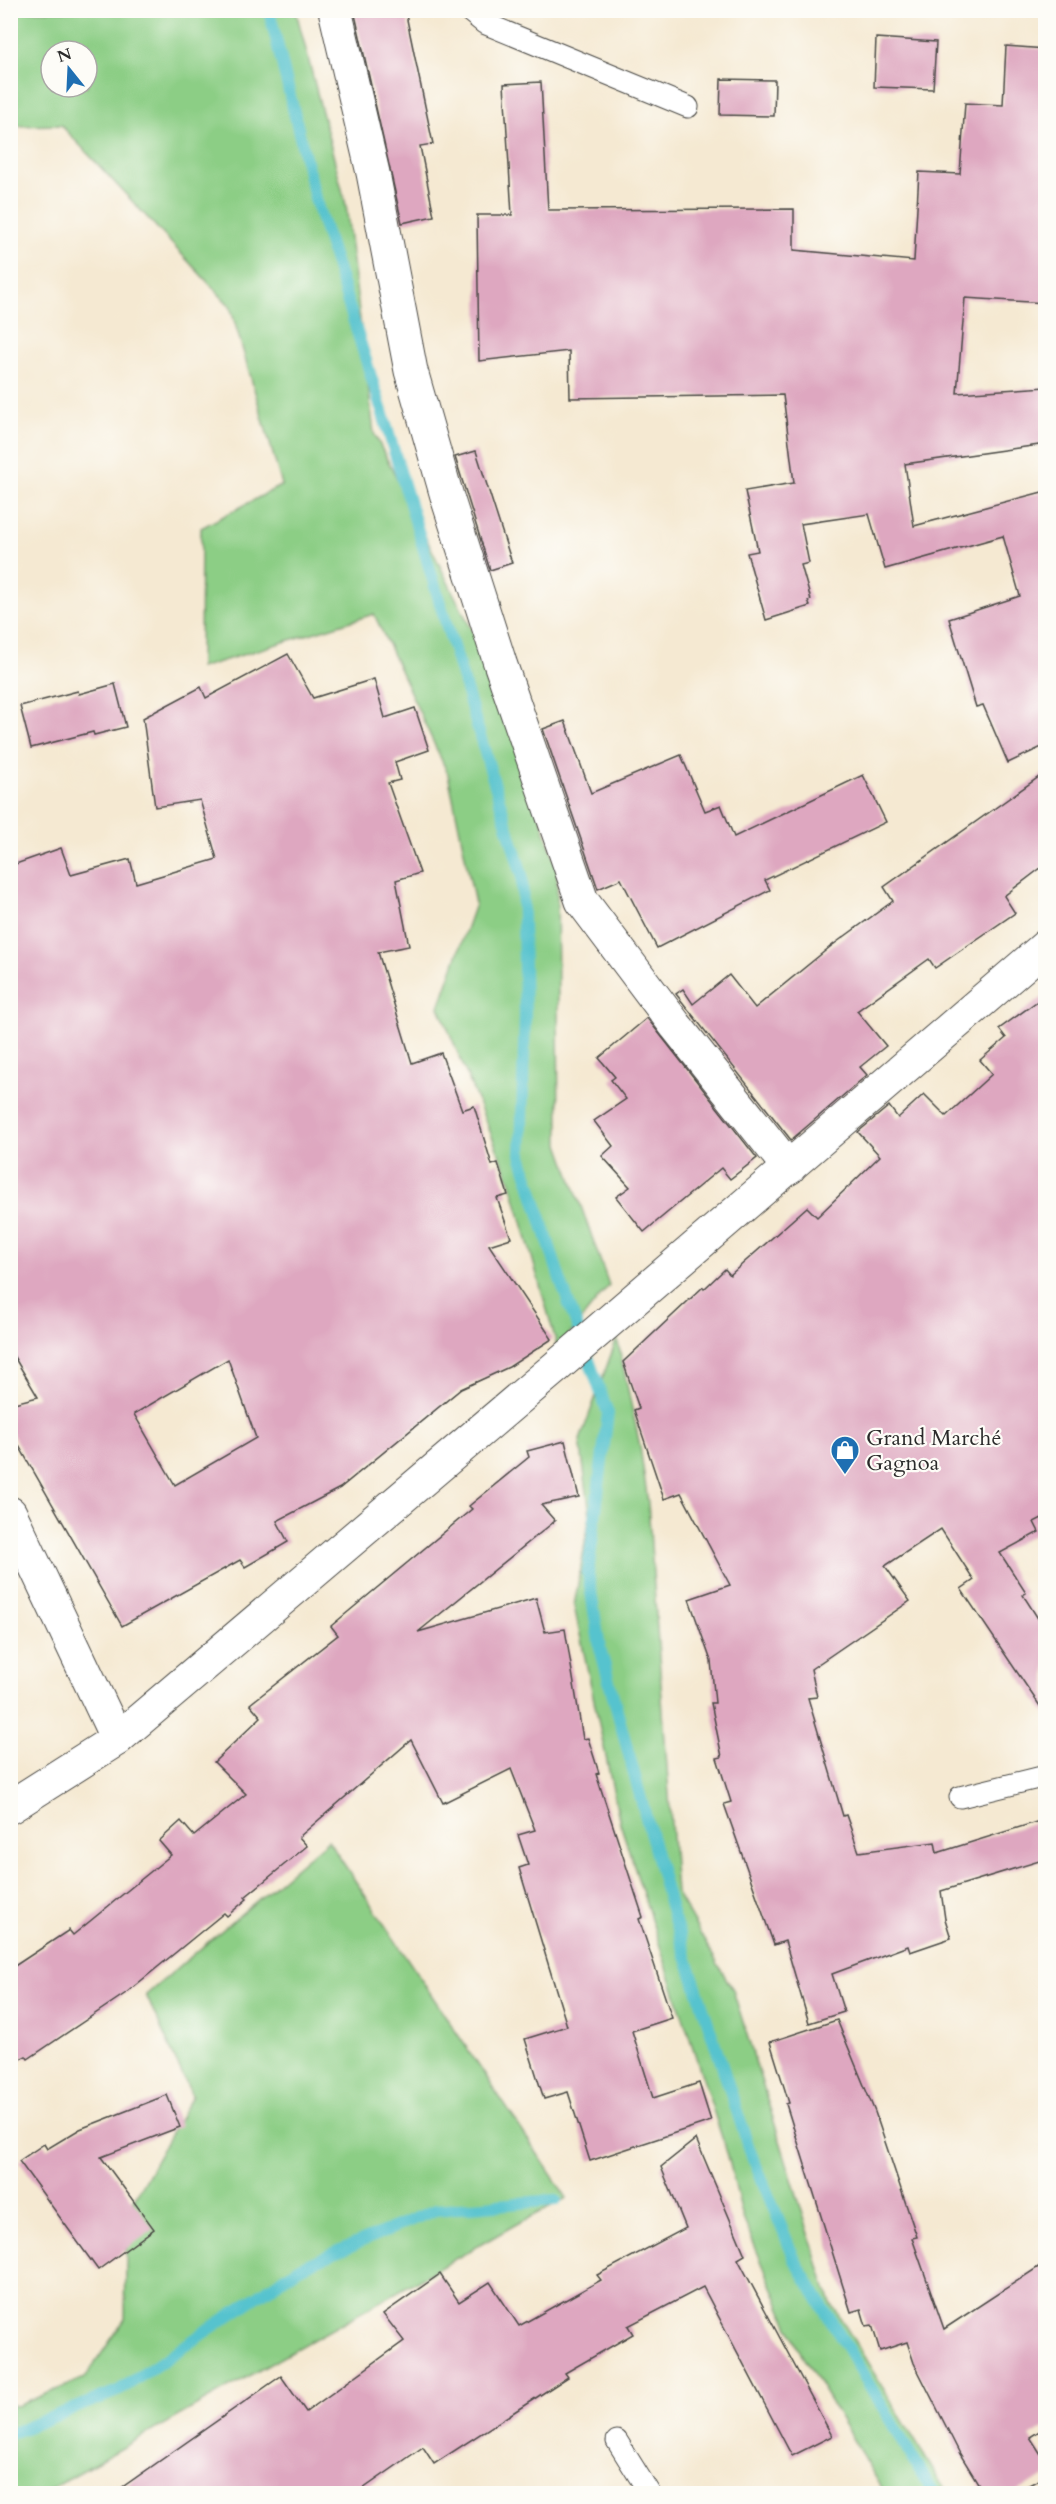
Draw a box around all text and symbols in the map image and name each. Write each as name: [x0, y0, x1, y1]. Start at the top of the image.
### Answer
north arrow: [39, 39, 99, 99]
text: N: [55, 43, 75, 68]
place label: Grand Marché Gagnoa: [866, 1423, 1001, 1478]
shop icon: Grand Marché Gagnoa: [829, 1434, 861, 1476]

